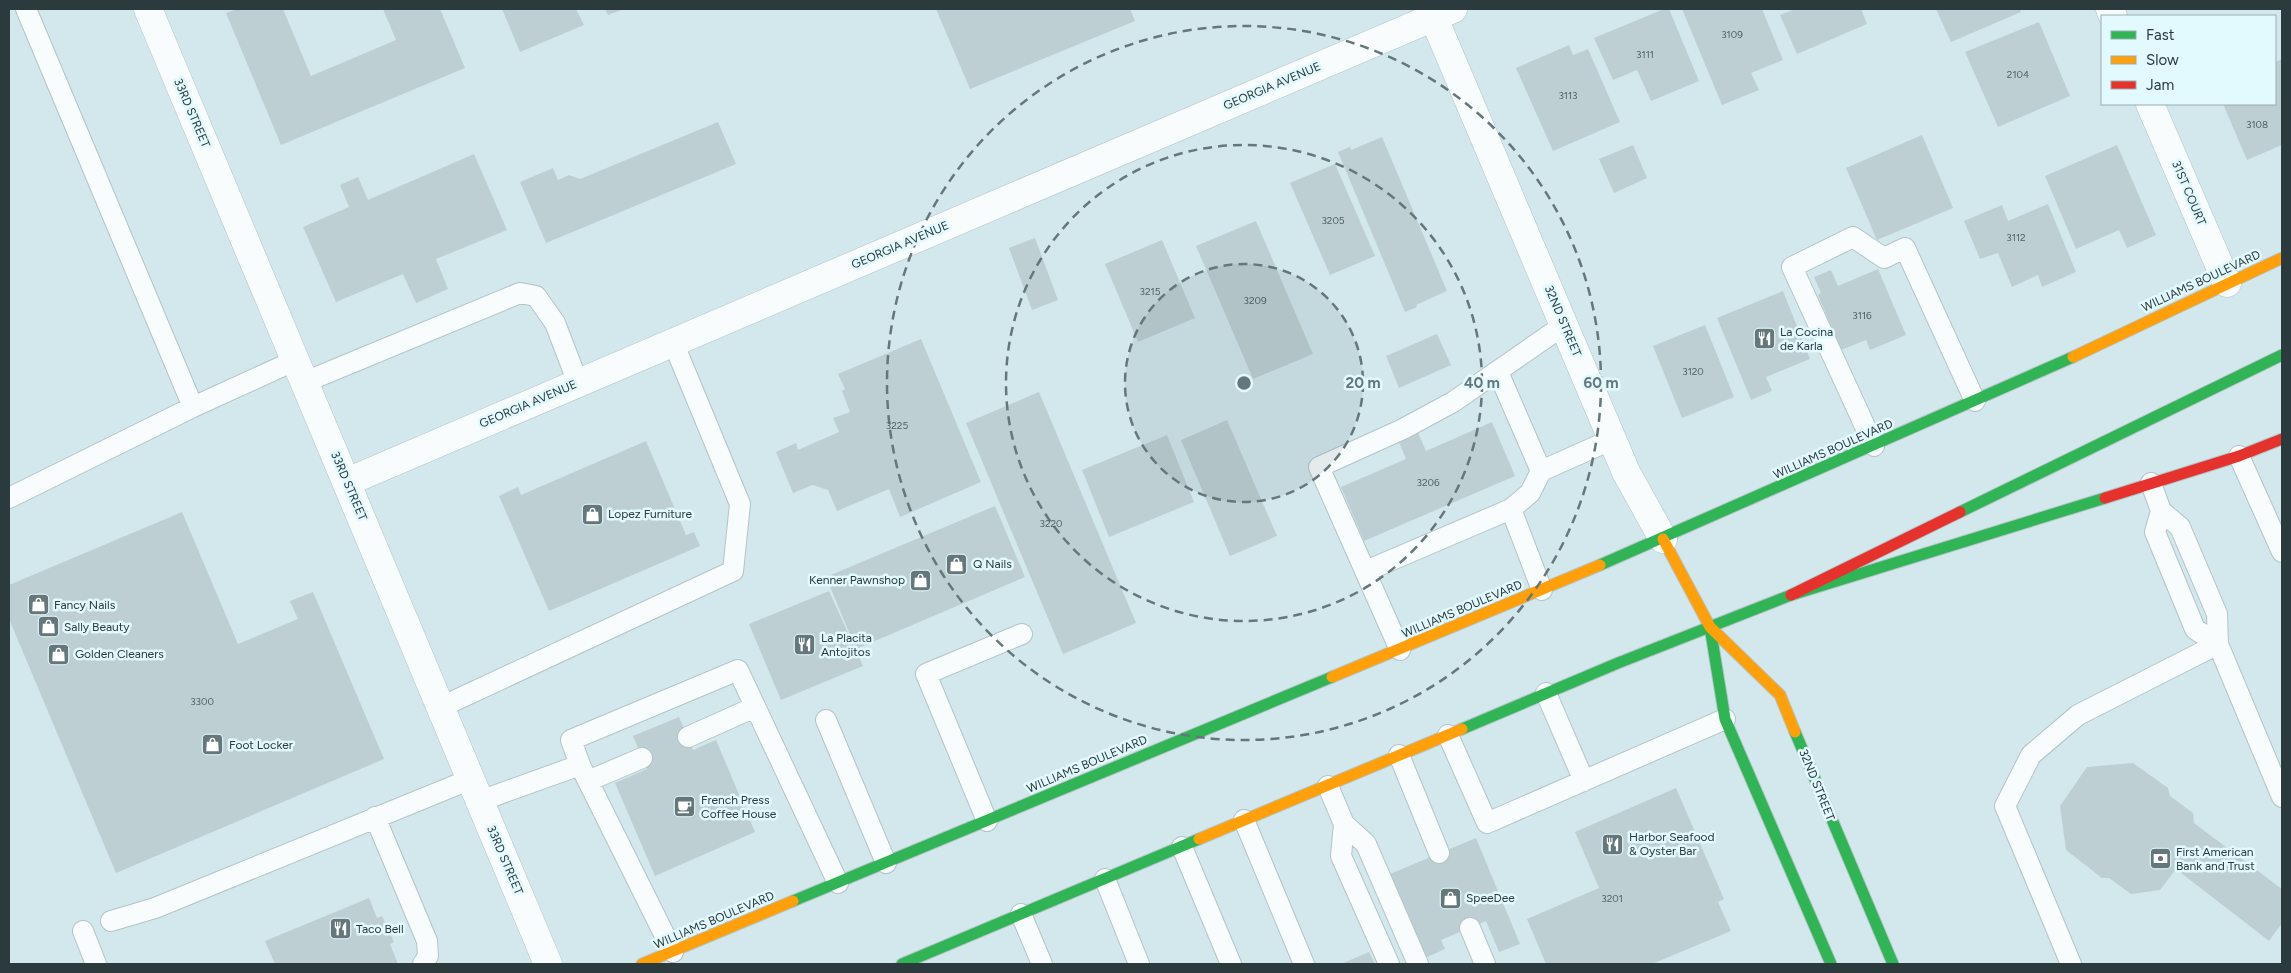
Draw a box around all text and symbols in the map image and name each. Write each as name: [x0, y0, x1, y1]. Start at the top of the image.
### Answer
legend: [2101, 15, 2276, 105]
text: Fast: [2146, 26, 2175, 44]
house number: 3109: [1721, 28, 1743, 41]
house number: 3111: [1636, 48, 1654, 61]
text: Slow: [2146, 51, 2179, 69]
street label: GEORGIA AVENUE: [1221, 59, 1323, 113]
house number: 2104: [2007, 68, 2029, 81]
street label: 33RD STREET: [171, 76, 213, 150]
text: Jam: [2146, 76, 2174, 94]
house number: 3113: [1558, 89, 1578, 102]
house number: 3108: [2246, 118, 2268, 131]
street label: 31ST COURT: [2169, 159, 2209, 228]
house number: 3205: [1321, 214, 1345, 227]
street label: GEORGIA AVENUE: [849, 218, 951, 272]
house number: 3112: [2006, 231, 2026, 244]
street label: WILLIAMS BOULEVARD: [2139, 247, 2263, 315]
street label: 32ND STREET: [1542, 283, 1584, 359]
house number: 3215: [1140, 285, 1161, 298]
house number: 3209: [1243, 294, 1267, 307]
house number: 3116: [1852, 309, 1872, 322]
place label: La Cocina de Karla: [1780, 325, 1833, 353]
restaurant icon: La Cocina de Karla: [1752, 327, 1776, 351]
house number: 3120: [1682, 365, 1704, 378]
centre of rings: [1235, 374, 1253, 392]
text: 20 m: [1345, 374, 1381, 392]
text: 40 m: [1464, 374, 1500, 392]
text: 60 m: [1583, 374, 1619, 392]
street label: GEORGIA AVENUE: [477, 377, 579, 431]
street label: WILLIAMS BOULEVARD: [1771, 416, 1895, 482]
house number: 3225: [886, 419, 908, 432]
street label: 33RD STREET: [328, 449, 370, 523]
house number: 3206: [1416, 476, 1440, 489]
shop icon: Lopez Furniture: [580, 502, 604, 526]
place label: Lopez Furniture: [608, 507, 693, 521]
house number: 3220: [1039, 517, 1063, 530]
shop icon: Q Nails: [945, 552, 969, 576]
place label: Q Nails: [973, 557, 1012, 571]
shop icon: Kenner Pawnshop: [909, 568, 933, 592]
place label: Kenner Pawnshop: [809, 573, 905, 587]
street label: WILLIAMS BOULEVARD: [1400, 577, 1524, 641]
shop icon: Fancy Nails: [26, 593, 50, 617]
place label: Fancy Nails: [54, 598, 116, 612]
shop icon: Sally Beauty: [36, 615, 60, 639]
place label: Sally Beauty: [64, 620, 130, 634]
place label: La Placita Antojitos: [821, 631, 872, 659]
restaurant icon: La Placita Antojitos: [793, 633, 817, 657]
shop icon: Golden Cleaners: [47, 642, 71, 666]
place label: Golden Cleaners: [75, 647, 164, 661]
house number: 3300: [190, 695, 214, 708]
street label: WILLIAMS BOULEVARD: [1025, 732, 1149, 796]
shop icon: Foot Locker: [201, 733, 225, 757]
place label: Foot Locker: [229, 738, 293, 752]
street label: 32ND STREET: [1796, 747, 1838, 823]
place label: French Press Coffee House: [701, 793, 777, 821]
cafe icon: French Press Coffee House: [673, 795, 697, 819]
street label: 33RD STREET: [484, 823, 526, 897]
place label: Harbor Seafood & Oyster Bar: [1629, 830, 1715, 858]
restaurant icon: Harbor Seafood & Oyster Bar: [1601, 832, 1625, 856]
place label: First American Bank and Trust: [2176, 845, 2255, 873]
bank icon: First American Bank and Trust: [2148, 847, 2172, 871]
shop icon: SpeeDee: [1438, 886, 1462, 910]
street label: WILLIAMS BOULEVARD: [652, 888, 776, 952]
place label: SpeeDee: [1466, 891, 1515, 905]
house number: 3201: [1601, 892, 1623, 905]
restaurant icon: Taco Bell: [328, 917, 352, 941]
place label: Taco Bell: [356, 922, 404, 936]

